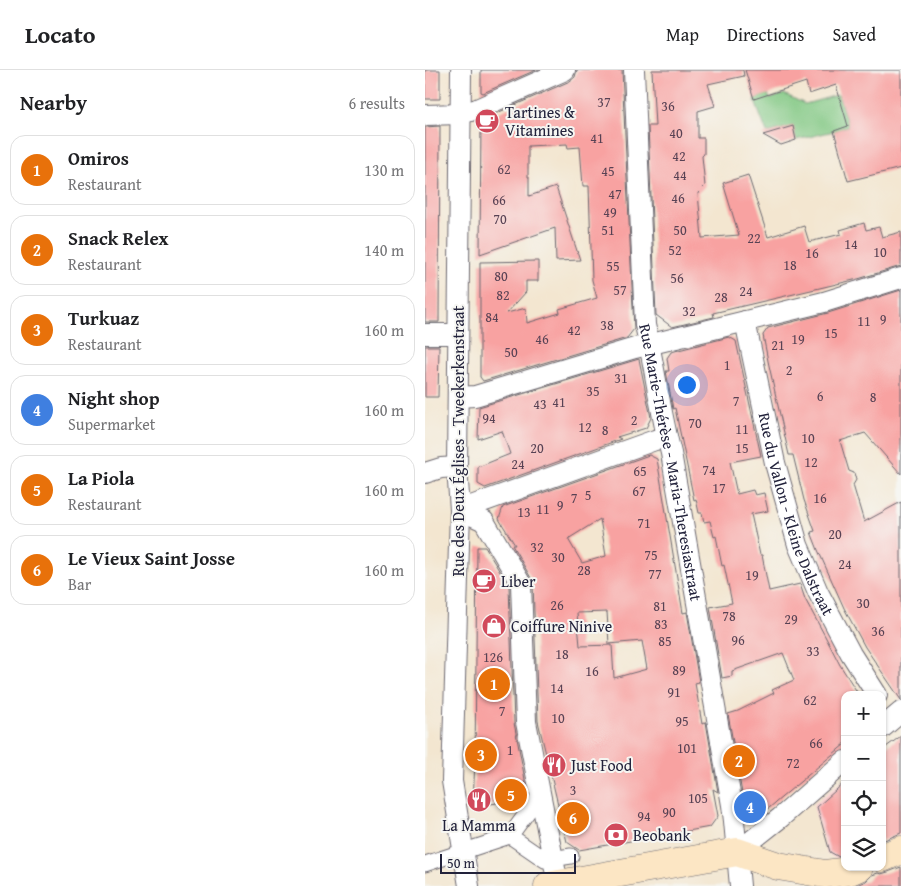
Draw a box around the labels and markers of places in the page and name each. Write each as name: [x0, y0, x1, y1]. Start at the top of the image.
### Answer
place label: Tartines & Vitamines: [505, 100, 575, 142]
cafe icon: Tartines & Vitamines: [474, 108, 500, 134]
cafe icon: Liber: [471, 568, 497, 594]
place label: Liber: [501, 569, 536, 593]
shop icon: Coiffure Ninive: [481, 613, 507, 639]
place label: Coiffure Ninive: [511, 614, 612, 638]
pin: 1: [478, 665, 510, 703]
pin: 3: [465, 736, 497, 774]
pin: 2: [723, 742, 755, 780]
restaurant icon: Just Food: [541, 752, 567, 778]
place label: Just Food: [569, 753, 633, 777]
pin: 5: [495, 776, 527, 814]
restaurant icon: La Mamma: [466, 787, 492, 813]
pin: 4: [734, 788, 766, 826]
pin: 6: [557, 799, 589, 837]
place label: La Mamma: [442, 813, 516, 837]
bank icon: Beobank: [603, 822, 629, 848]
place label: Beobank: [633, 823, 692, 847]

